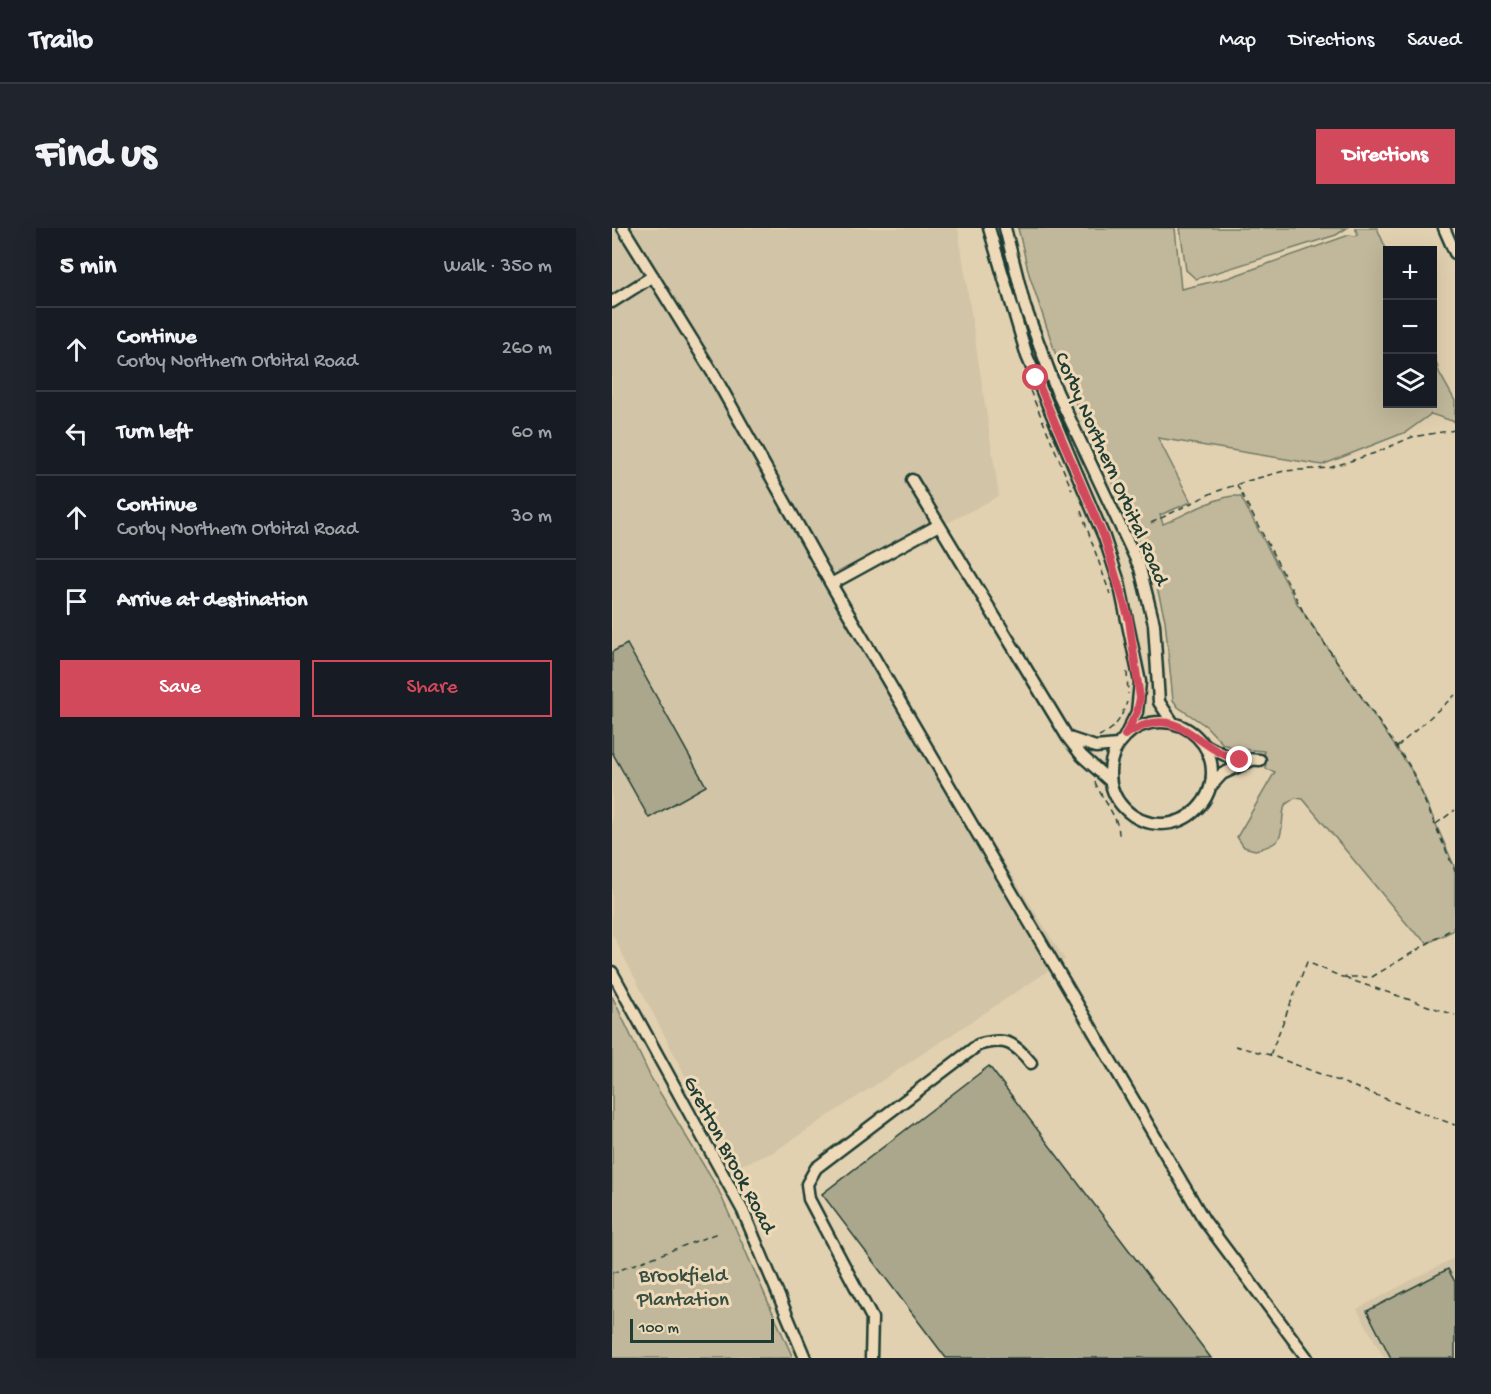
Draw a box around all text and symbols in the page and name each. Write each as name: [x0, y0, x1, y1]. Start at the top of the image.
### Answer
text: Trailo: [30, 25, 93, 58]
text: Map: [1219, 29, 1256, 54]
text: Directions: [1289, 29, 1374, 54]
text: Saved: [1407, 29, 1461, 54]
button: Directions: [1316, 129, 1455, 184]
text: Find us: [36, 132, 156, 181]
map controls: [1383, 246, 1437, 408]
button: +: [1383, 246, 1437, 300]
text: 5 min: [60, 252, 116, 283]
text: Walk · 350 m: [444, 256, 552, 279]
button: −: [1383, 300, 1437, 354]
text: Continue: [117, 325, 197, 351]
icon: ahead: [60, 333, 93, 366]
text: 260 m: [502, 338, 552, 361]
street label: Corby Northern Orbital Road: [1047, 349, 1173, 591]
text: Corby Northern Orbital Road: [117, 351, 358, 374]
button: layers: [1383, 354, 1437, 408]
route start: [1022, 364, 1048, 390]
icon: left: [60, 417, 93, 450]
text: Turn left: [117, 420, 191, 446]
text: 60 m: [512, 422, 552, 445]
text: Continue: [117, 493, 197, 519]
icon: ahead: [60, 501, 93, 534]
text: 30 m: [511, 506, 552, 529]
text: Corby Northern Orbital Road: [117, 519, 358, 542]
icon: arrive: [60, 585, 93, 618]
text: Arrive at destination: [117, 588, 307, 614]
button: Save: [60, 660, 300, 717]
button: Share: [312, 660, 552, 717]
route end: [1226, 746, 1252, 772]
street label: Gretton Brook Road: [676, 1073, 781, 1240]
park label: Brookfield Plantation: [636, 1265, 729, 1314]
scale bar: [630, 1316, 774, 1344]
text: 100 m: [639, 1320, 679, 1339]

